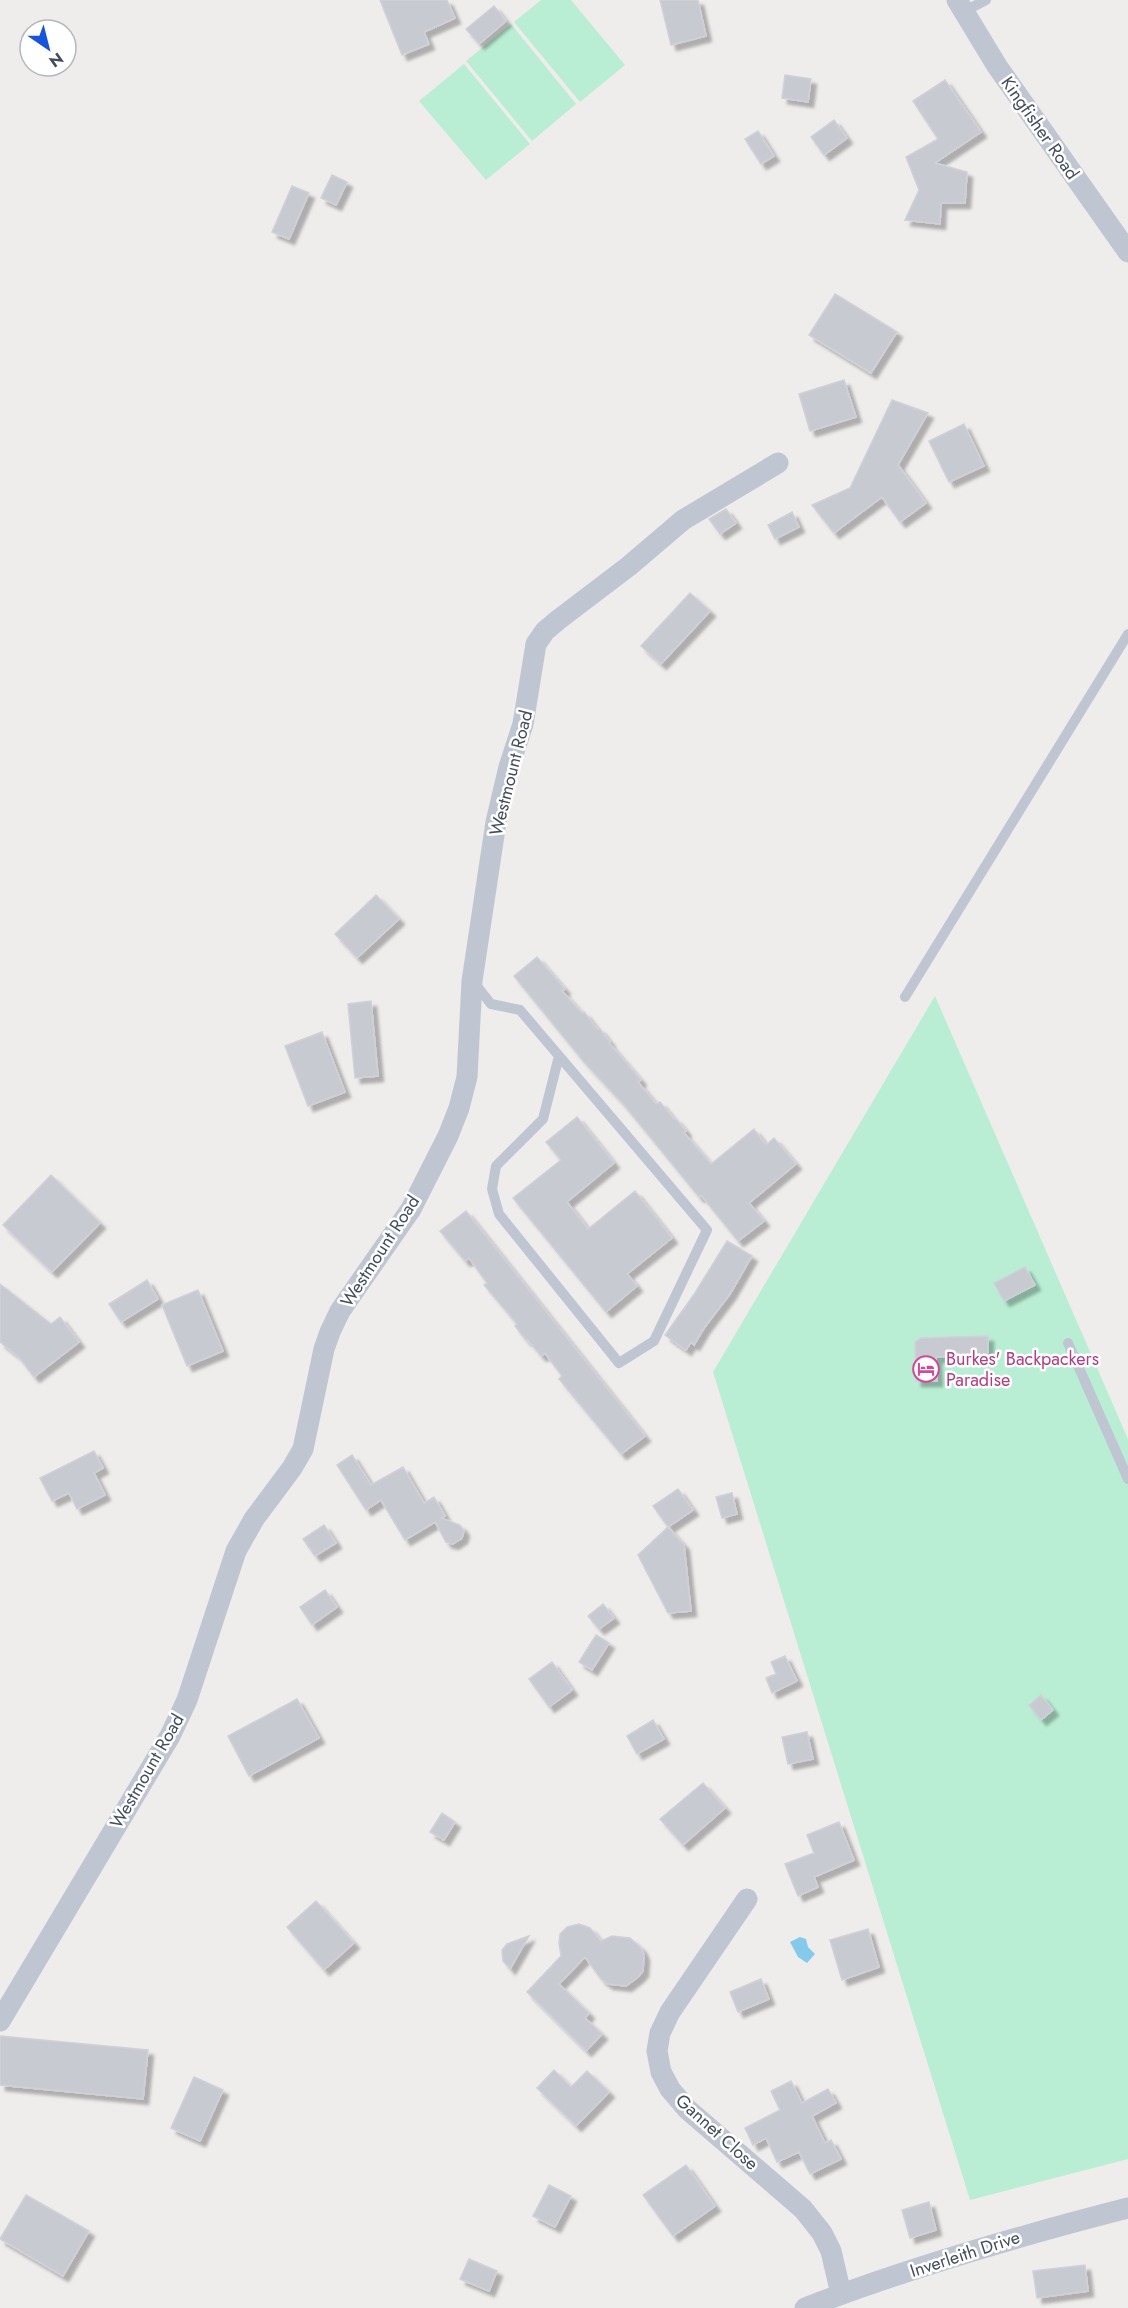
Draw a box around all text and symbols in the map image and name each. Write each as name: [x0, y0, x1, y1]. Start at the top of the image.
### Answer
north arrow: [18, 18, 78, 78]
text: N: [45, 47, 68, 73]
street label: Kingfisher Road: [995, 71, 1085, 185]
street label: Westmount Road: [483, 707, 539, 839]
street label: Westmount Road: [334, 1190, 426, 1312]
place label: Burkes' Backpackers Paradise: [946, 1346, 1099, 1393]
hotel icon: Burkes' Backpackers Paradise: [911, 1354, 941, 1384]
street label: Westmount Road: [104, 1709, 190, 1833]
street label: Gannet Close: [670, 2088, 764, 2176]
street label: Inverleith Drive: [907, 2224, 1023, 2284]

